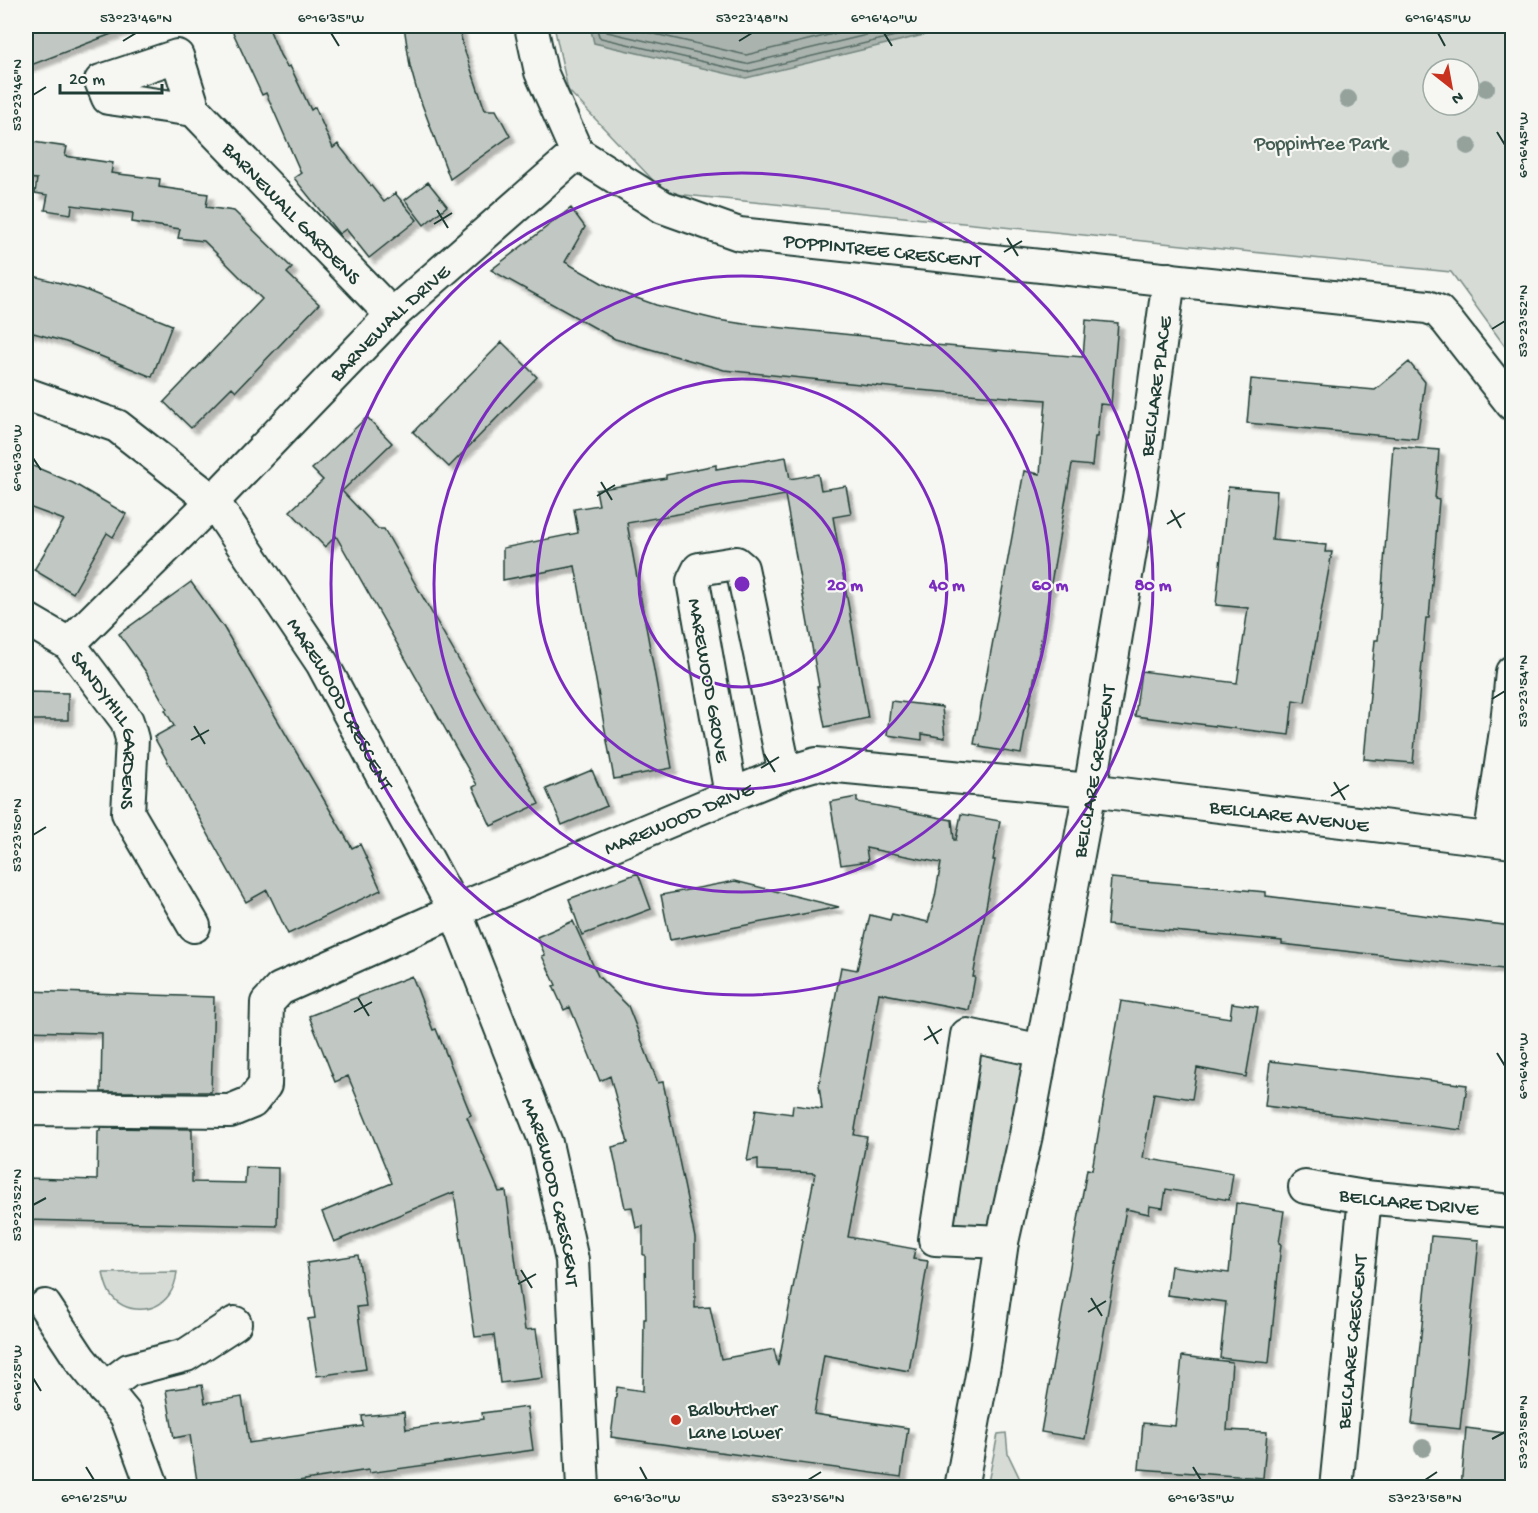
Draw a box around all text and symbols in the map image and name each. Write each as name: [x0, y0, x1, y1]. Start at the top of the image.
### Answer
text: 53°23'46"N: [100, 10, 172, 28]
text: 6°16'35"W: [298, 10, 364, 28]
text: 53°23'48"N: [716, 10, 789, 28]
text: 6°16'40"W: [851, 10, 917, 28]
text: 6°16'45"W: [1405, 10, 1471, 28]
scale bar: [60, 57, 162, 95]
north arrow: [1421, 57, 1481, 117]
text: 53°23'46"N: [9, 59, 27, 131]
text: 20 m: [69, 70, 105, 91]
text: N: [1447, 86, 1466, 108]
text: 6°16'45"W: [1515, 112, 1533, 178]
park label: Poppintree Park: [1253, 134, 1390, 157]
street label: BARNEWALL GARDENS: [216, 138, 365, 291]
street label: POPPINTREE CRESCENT: [781, 231, 983, 275]
street label: BARNEWALL DRIVE: [326, 261, 457, 388]
text: 53°23'52"N: [1515, 284, 1533, 357]
street label: BELCLARE PLACE: [1137, 314, 1179, 459]
text: 6°16'30"W: [9, 424, 27, 492]
centre of rings: [732, 574, 752, 594]
text: 20 m: [827, 576, 863, 597]
text: 40 m: [928, 576, 965, 597]
text: 60 m: [1032, 576, 1068, 597]
text: 80 m: [1134, 576, 1172, 597]
street label: MAREWOOD GROVE: [681, 597, 733, 766]
street label: MAREWOOD CRESCENT: [280, 615, 397, 796]
street label: SANDYHILL GARDENS: [64, 648, 140, 811]
text: 53°23'54"N: [1515, 655, 1533, 727]
street label: BELCLARE CRESCENT: [1069, 682, 1123, 861]
street label: MAREWOOD DRIVE: [602, 779, 759, 862]
street label: BELCLARE AVENUE: [1207, 797, 1371, 839]
text: 53°23'50"N: [9, 798, 27, 872]
text: 6°16'40"W: [1515, 1033, 1533, 1099]
street label: MAREWOOD CRESCENT: [514, 1095, 581, 1288]
text: 53°23'52"N: [9, 1168, 27, 1241]
street label: BELCLARE DRIVE: [1336, 1185, 1481, 1223]
street label: BELCLARE CRESCENT: [1334, 1253, 1374, 1431]
text: 6°16'25"W: [9, 1345, 27, 1411]
text: 53°23'58"N: [1515, 1395, 1533, 1469]
place label: Balbutcher Lane Lower: [687, 1400, 784, 1446]
marker: Balbutcher Lane Lower: [669, 1413, 683, 1427]
text: 6°16'25"W: [61, 1490, 127, 1508]
text: 6°16'30"W: [613, 1490, 681, 1508]
text: 53°23'56"N: [772, 1490, 845, 1508]
text: 6°16'35"W: [1168, 1490, 1234, 1508]
text: 53°23'58"N: [1388, 1490, 1462, 1508]

